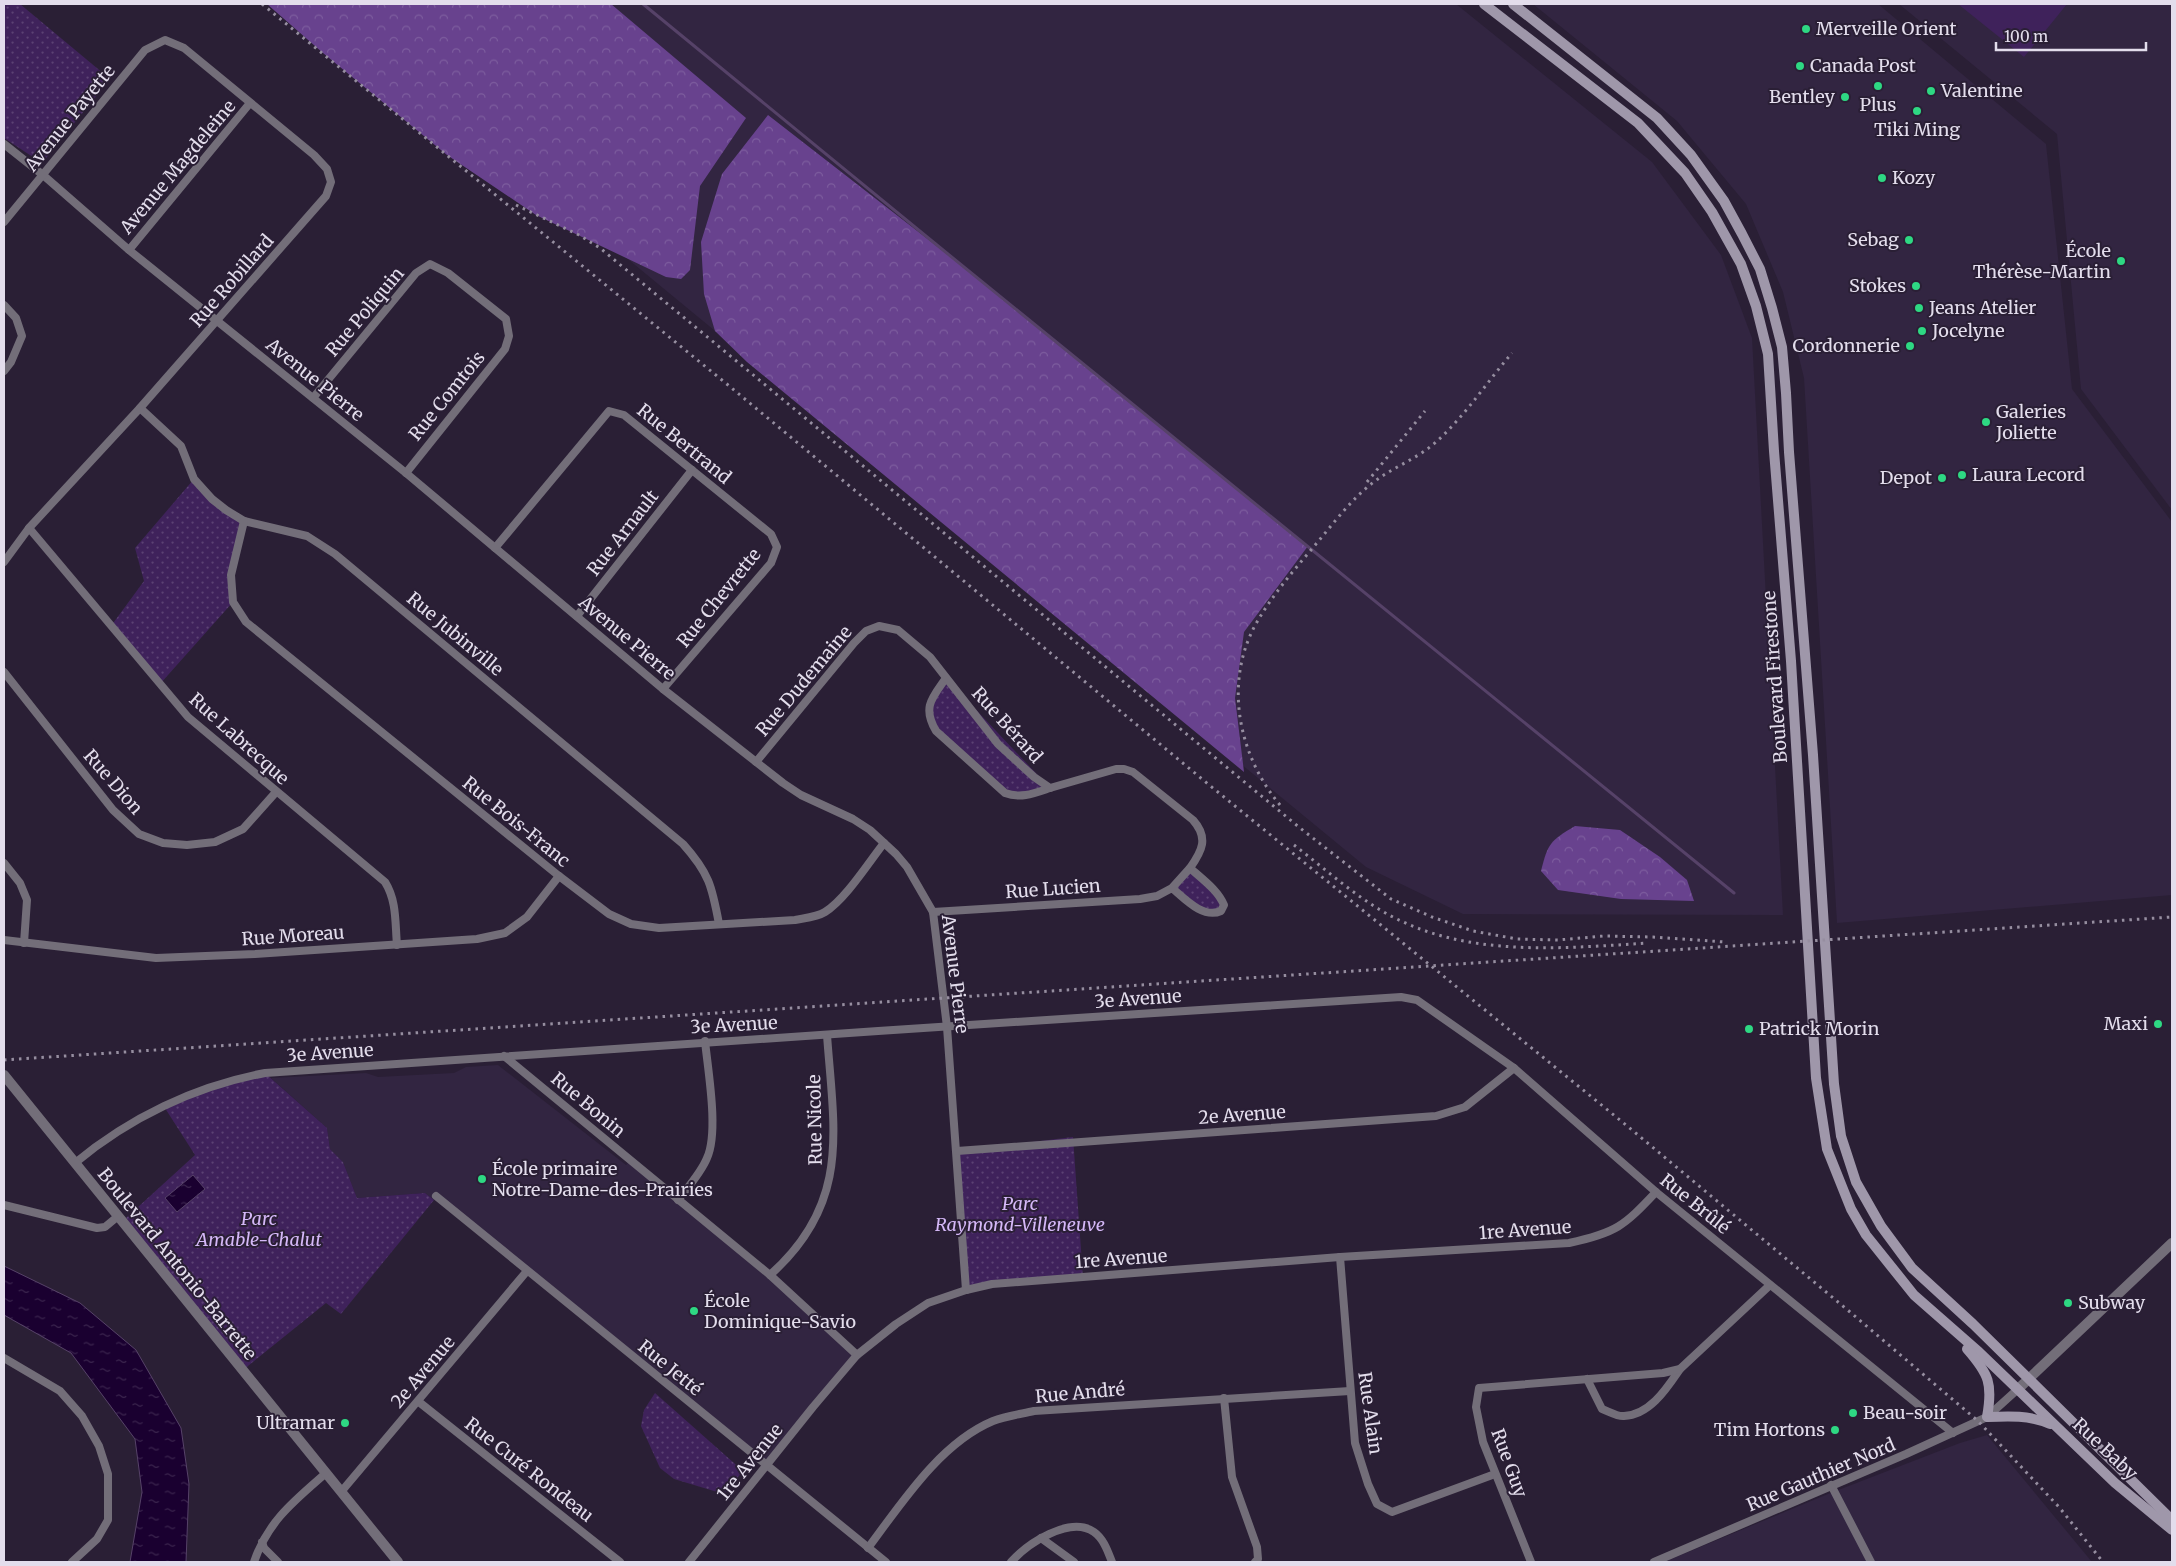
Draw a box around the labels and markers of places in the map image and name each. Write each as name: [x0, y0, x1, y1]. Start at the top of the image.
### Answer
place label: Merveille Orient: [1816, 17, 1957, 40]
marker: Merveille Orient: [1800, 23, 1812, 35]
place label: Canada Post: [1810, 54, 1916, 77]
marker: Canada Post: [1794, 60, 1806, 72]
place label: Valentine: [1940, 79, 2023, 102]
marker: Plus: [1872, 80, 1884, 92]
place label: Bentley: [1769, 85, 1836, 108]
marker: Valentine: [1925, 85, 1937, 97]
marker: Bentley: [1839, 91, 1851, 103]
place label: Plus: [1860, 93, 1897, 116]
marker: Tiki Ming: [1911, 105, 1923, 117]
place label: Tiki Ming: [1874, 118, 1960, 141]
place label: Kozy: [1892, 166, 1936, 189]
marker: Kozy: [1876, 172, 1888, 184]
place label: Sebag: [1847, 228, 1899, 251]
marker: Sebag: [1903, 234, 1915, 246]
place label: École Thérèse-Martin: [1973, 239, 2111, 283]
marker: École Thérèse-Martin: [2115, 255, 2127, 267]
place label: Stokes: [1849, 274, 1906, 297]
marker: Stokes: [1910, 280, 1922, 292]
place label: Jeans Atelier: [1928, 296, 2036, 319]
marker: Jeans Atelier: [1913, 302, 1925, 314]
place label: Jocelyne: [1931, 319, 2005, 342]
marker: Jocelyne: [1916, 325, 1928, 337]
place label: Cordonnerie: [1792, 334, 1900, 357]
marker: Cordonnerie: [1904, 340, 1916, 352]
place label: Galeries Joliette: [1995, 400, 2066, 444]
marker: Galeries Joliette: [1980, 416, 1992, 428]
place label: Laura Lecord: [1972, 463, 2085, 486]
place label: Depot: [1880, 466, 1932, 489]
marker: Laura Lecord: [1956, 469, 1968, 481]
marker: Depot: [1936, 472, 1948, 484]
place label: Maxi: [2104, 1012, 2148, 1035]
place label: Patrick Morin: [1759, 1017, 1879, 1040]
marker: Maxi: [2152, 1018, 2164, 1030]
marker: Patrick Morin: [1743, 1023, 1755, 1035]
place label: École primaire Notre-Dame-des-Prairies: [492, 1157, 713, 1201]
marker: École primaire Notre-Dame-des-Prairies: [476, 1173, 488, 1185]
place label: École Dominique-Savio: [704, 1289, 856, 1333]
place label: Subway: [2078, 1291, 2146, 1314]
marker: Subway: [2062, 1297, 2074, 1309]
marker: École Dominique-Savio: [688, 1305, 700, 1317]
place label: Beau-soir: [1863, 1401, 1947, 1424]
marker: Beau-soir: [1847, 1407, 1859, 1419]
place label: Ultramar: [256, 1411, 335, 1434]
marker: Ultramar: [339, 1417, 351, 1429]
place label: Tim Hortons: [1714, 1418, 1825, 1441]
marker: Tim Hortons: [1829, 1424, 1841, 1436]

